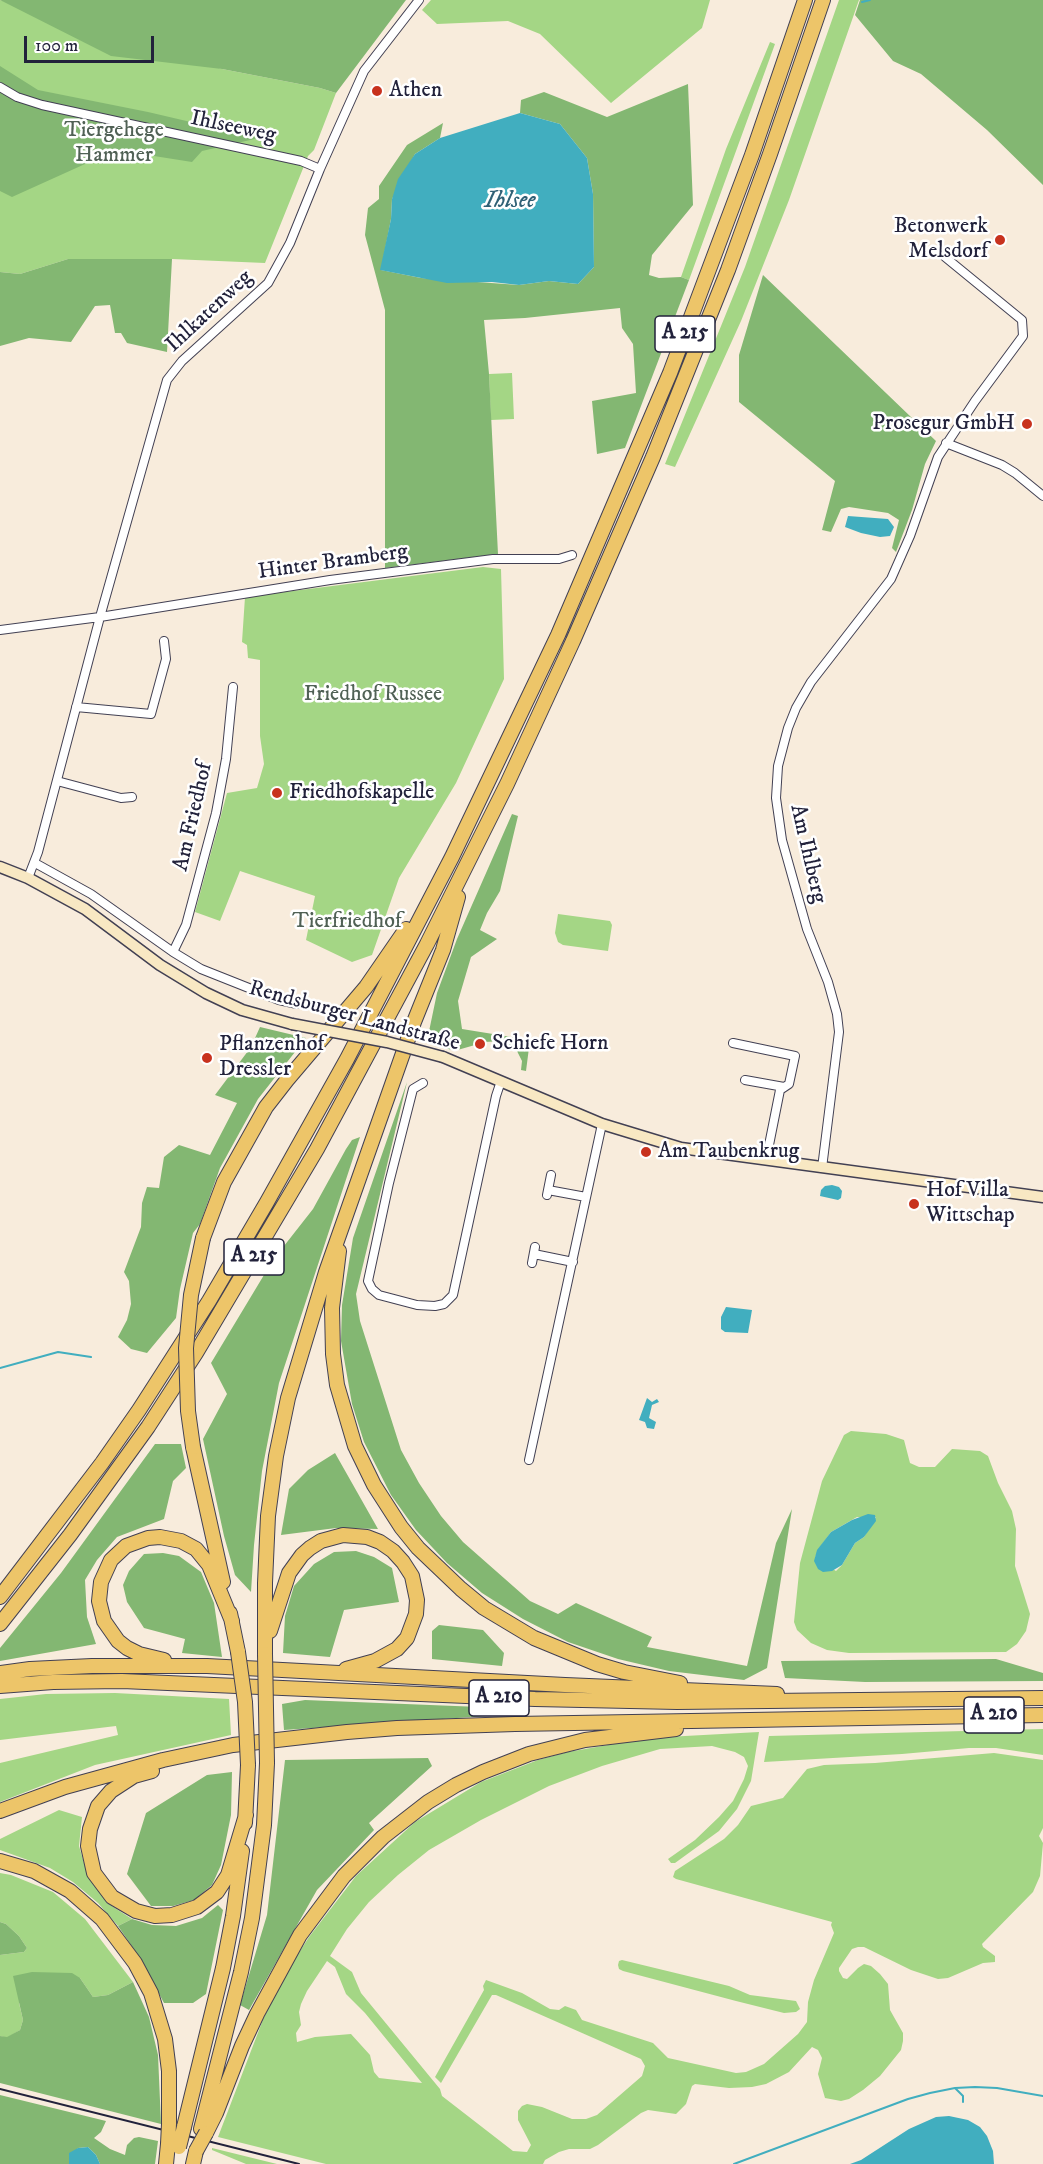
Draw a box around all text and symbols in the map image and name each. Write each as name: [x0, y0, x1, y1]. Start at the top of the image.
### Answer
scale bar: [27, 24, 158, 62]
text: 100 m: [35, 35, 78, 57]
place label: Athen: [389, 78, 442, 104]
marker: Athen: [370, 84, 384, 98]
street label: Ihlseeweg: [188, 106, 278, 150]
park label: Tiergehege Hammer: [64, 118, 164, 170]
water label: Ihlsee: [485, 188, 535, 216]
place label: Betonwerk Melsdorf: [894, 214, 988, 266]
marker: Betonwerk Melsdorf: [993, 233, 1007, 247]
street label: Ihlkatenweg: [161, 265, 259, 359]
road number: A 215: [655, 316, 715, 352]
place label: Prosegur GmbH: [872, 411, 1015, 437]
marker: Prosegur GmbH: [1020, 417, 1034, 431]
street label: Hinter Bramberg: [257, 539, 409, 587]
park label: Friedhof Russee: [304, 682, 442, 708]
street label: Am Friedhof: [169, 760, 219, 874]
place label: Friedhofskapelle: [289, 780, 434, 806]
marker: Friedhofskapelle: [270, 786, 284, 800]
street label: Am Ihlberg: [783, 802, 831, 906]
park label: Tierfriedhof: [292, 909, 402, 935]
street label: Rendsburger Landstraße: [246, 976, 462, 1058]
place label: Schiefe Horn: [492, 1031, 609, 1057]
place label: Pflanzenhof Dressler: [219, 1032, 324, 1084]
marker: Schiefe Horn: [473, 1037, 487, 1051]
marker: Pflanzenhof Dressler: [200, 1051, 214, 1065]
place label: Am Taubenkrug: [658, 1139, 799, 1165]
marker: Am Taubenkrug: [639, 1145, 653, 1159]
place label: Hof Villa Wittschap: [926, 1178, 1015, 1230]
marker: Hof Villa Wittschap: [907, 1197, 921, 1211]
road number: A 215: [224, 1239, 284, 1275]
road number: A 210: [469, 1680, 529, 1716]
road number: A 210: [964, 1697, 1024, 1733]

